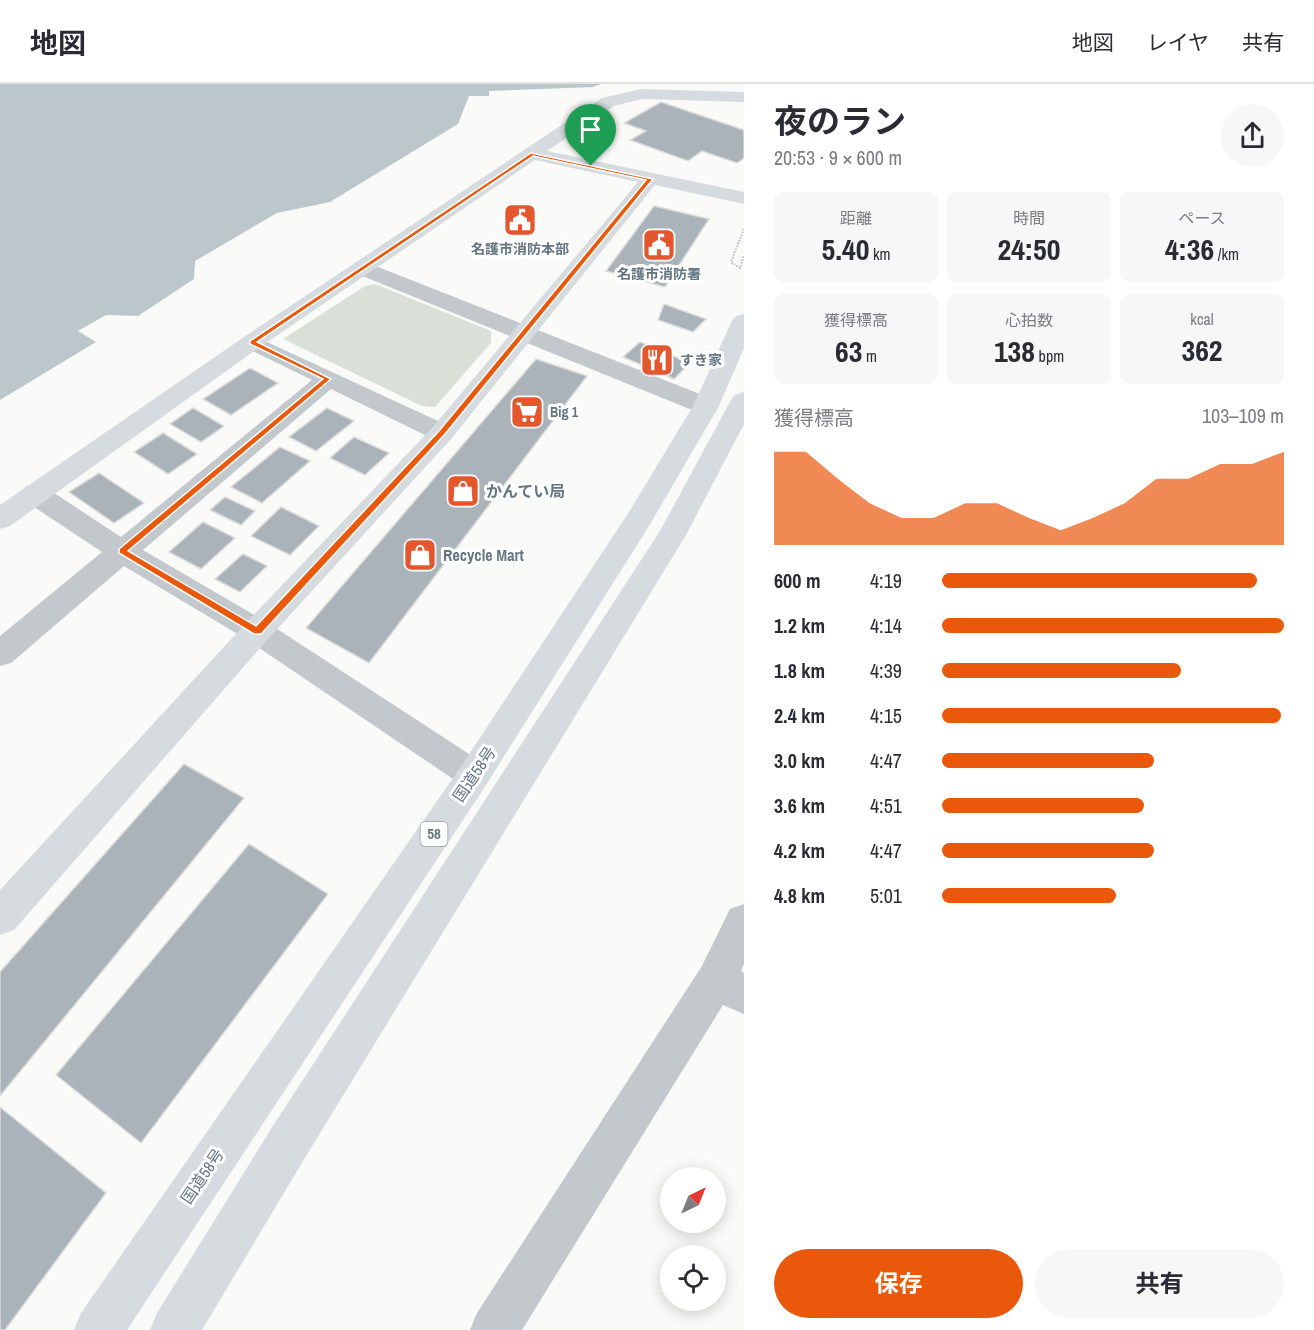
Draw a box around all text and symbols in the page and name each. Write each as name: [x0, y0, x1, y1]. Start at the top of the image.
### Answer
text: 地図: [30, 24, 86, 62]
text: 地図: [1072, 28, 1114, 57]
text: レイヤ: [1147, 28, 1209, 57]
text: 共有: [1242, 28, 1284, 57]
text: 夜のラン: [774, 99, 906, 143]
pin: [565, 104, 616, 166]
button: share: [1221, 104, 1284, 167]
icon: arrive: [574, 113, 607, 146]
text: 20:53 · 9 × 600 m: [774, 144, 902, 171]
public building icon: 名護市消防本部: [502, 202, 538, 238]
text: 距離: [840, 207, 872, 229]
text: 時間: [1013, 207, 1045, 229]
text: ペース: [1178, 207, 1226, 229]
public building icon: 名護市消防署: [641, 227, 677, 263]
text: 5.40: [821, 229, 869, 269]
text: 24:50: [998, 229, 1060, 269]
text: 4:36: [1165, 229, 1214, 269]
place label: 名護市消防本部: [471, 240, 569, 258]
text: km: [869, 243, 891, 265]
text: /km: [1214, 243, 1239, 265]
place label: 名護市消防署: [617, 265, 701, 283]
text: kcal: [1190, 308, 1214, 330]
text: 獲得標高: [824, 309, 888, 331]
text: 心拍数: [1005, 309, 1053, 331]
text: 362: [1181, 330, 1223, 370]
text: 63: [835, 331, 862, 371]
text: 138: [994, 331, 1035, 371]
restaurant icon: すき家: [639, 342, 675, 378]
text: m: [862, 345, 877, 367]
text: bpm: [1035, 345, 1064, 367]
place label: すき家: [680, 351, 722, 369]
supermarket icon: Big 1: [509, 394, 545, 430]
text: 103–109 m: [1202, 402, 1284, 429]
place label: Big 1: [550, 403, 579, 421]
text: 獲得標高: [774, 404, 854, 431]
shop icon: かんてい局: [445, 473, 481, 509]
place label: かんてい局: [486, 480, 565, 502]
shop icon: Recycle Mart: [402, 537, 438, 573]
place label: Recycle Mart: [443, 544, 525, 566]
text: 600 m: [774, 567, 821, 594]
text: 4:19: [870, 567, 902, 594]
text: 1.2 km: [774, 612, 825, 639]
text: 4:14: [870, 612, 902, 639]
text: 1.8 km: [774, 657, 825, 684]
text: 4:39: [870, 657, 902, 684]
text: 2.4 km: [774, 702, 825, 729]
text: 4:15: [870, 702, 902, 729]
street label: 国道58号: [447, 742, 501, 806]
text: 3.0 km: [774, 747, 825, 774]
text: 4:47: [870, 747, 902, 774]
text: 3.6 km: [774, 792, 825, 819]
text: 4:51: [870, 792, 902, 819]
road number: 58: [420, 822, 448, 846]
text: 4.2 km: [774, 837, 825, 864]
text: 4:47: [870, 837, 902, 864]
text: 4.8 km: [774, 882, 825, 909]
text: 5:01: [870, 882, 902, 909]
street label: 国道58号: [175, 1144, 229, 1208]
north arrow: [660, 1167, 726, 1233]
map controls: [660, 1167, 726, 1311]
button: locate: [660, 1245, 726, 1311]
button: 保存: [774, 1249, 1023, 1318]
button: 共有: [1035, 1249, 1284, 1318]

